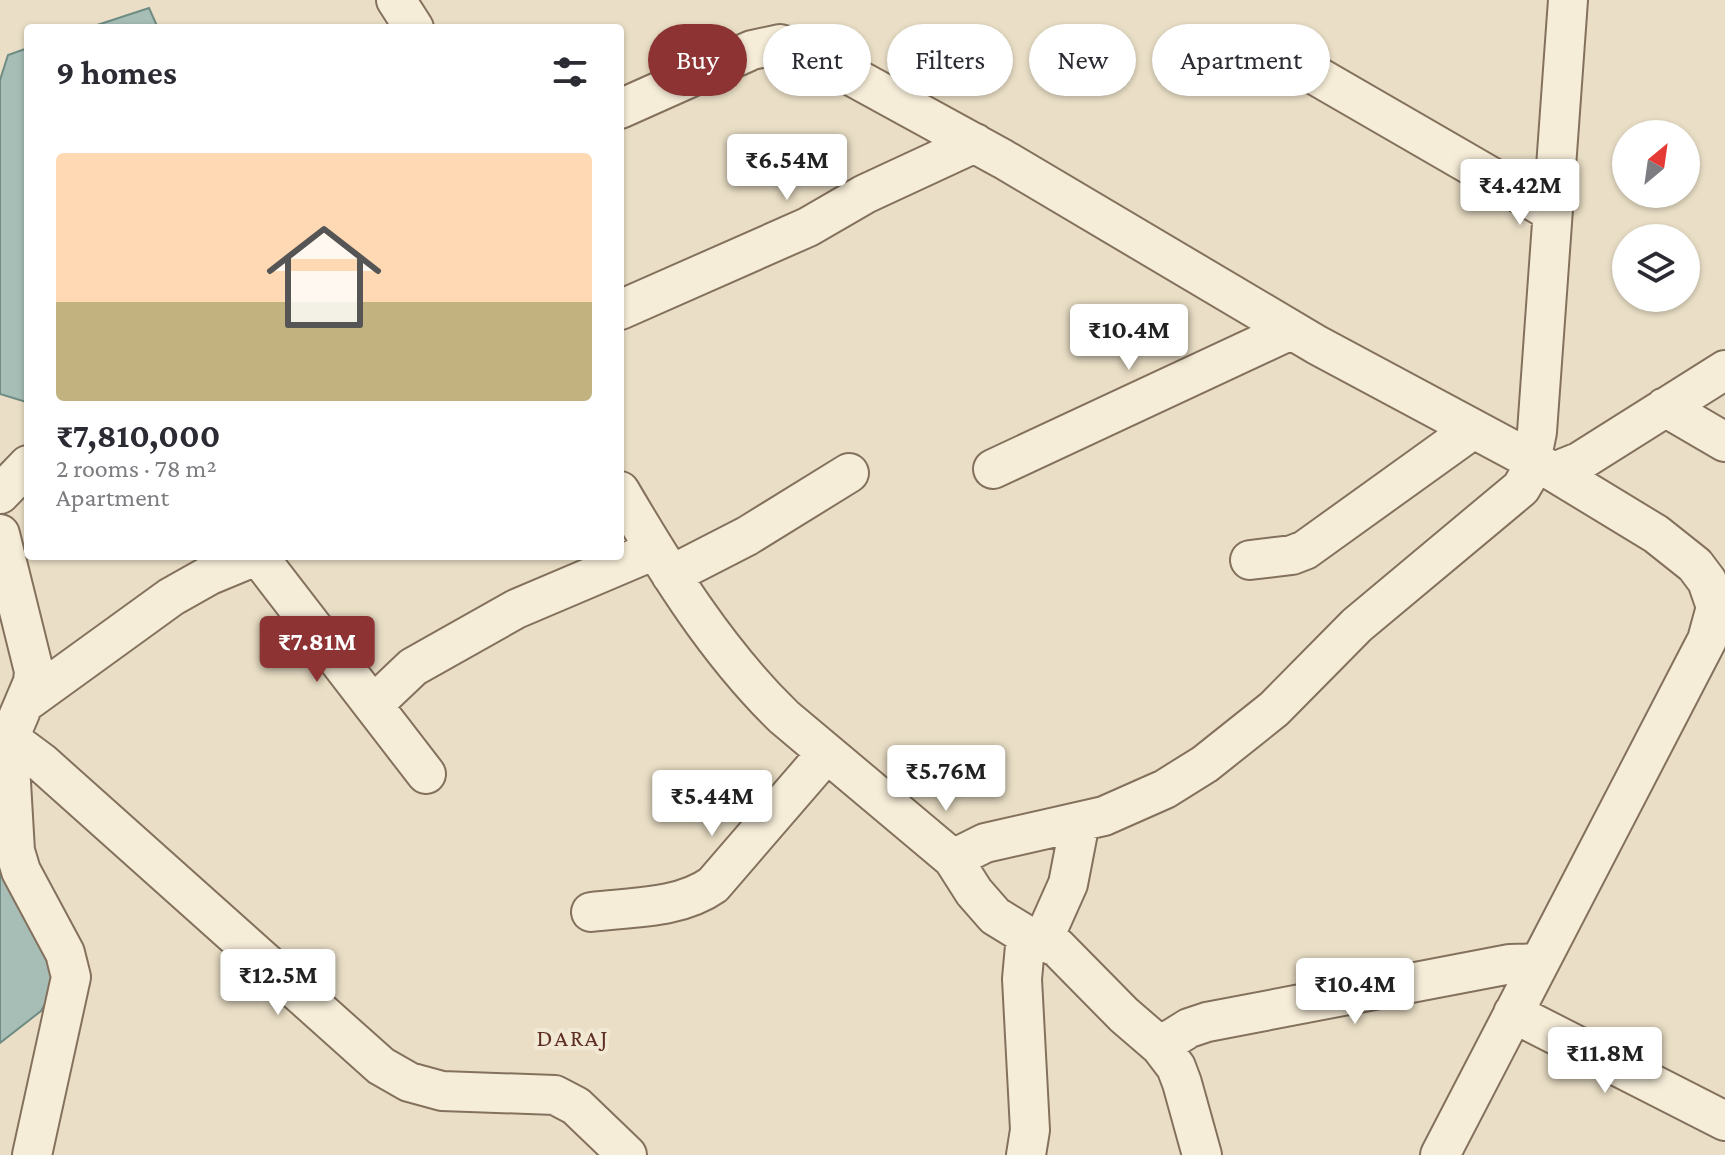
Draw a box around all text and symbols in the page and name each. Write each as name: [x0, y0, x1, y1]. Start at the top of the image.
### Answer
chip: Buy: [648, 24, 747, 96]
chip: Rent: [763, 24, 871, 96]
chip: Filters: [887, 24, 1013, 96]
chip: New: [1029, 24, 1136, 96]
chip: Apartment: [1152, 24, 1330, 96]
icon: filters: [548, 50, 592, 94]
text: 9 homes: [56, 54, 177, 91]
north arrow: [1612, 120, 1700, 208]
map controls: [1612, 120, 1700, 312]
pin: ₹6.54M: [722, 134, 852, 202]
text: ₹6.54M: [745, 145, 829, 174]
pin: ₹4.42M: [1455, 159, 1585, 227]
text: ₹4.42M: [1478, 170, 1562, 199]
icon: home: [252, 205, 396, 349]
button: layers: [1612, 224, 1700, 312]
pin: ₹10.4M: [1064, 304, 1194, 372]
text: ₹10.4M: [1088, 315, 1170, 344]
text: ₹7,810,000: [56, 417, 220, 454]
text: 2 rooms · 78 m²: [56, 454, 217, 483]
text: Apartment: [56, 483, 169, 512]
pin: ₹7.81M: [252, 616, 382, 684]
text: ₹7.81M: [278, 627, 356, 656]
pin: ₹5.76M: [881, 745, 1011, 813]
text: ₹5.76M: [905, 756, 987, 785]
pin: ₹5.44M: [647, 770, 777, 838]
text: ₹5.44M: [670, 781, 754, 810]
pin: ₹12.5M: [213, 949, 343, 1017]
pin: ₹10.4M: [1290, 958, 1420, 1026]
text: ₹12.5M: [238, 960, 318, 989]
text: ₹10.4M: [1314, 969, 1396, 998]
district label: DARAJ: [536, 1024, 610, 1051]
pin: ₹11.8M: [1540, 1027, 1670, 1095]
text: ₹11.8M: [1566, 1038, 1644, 1067]

